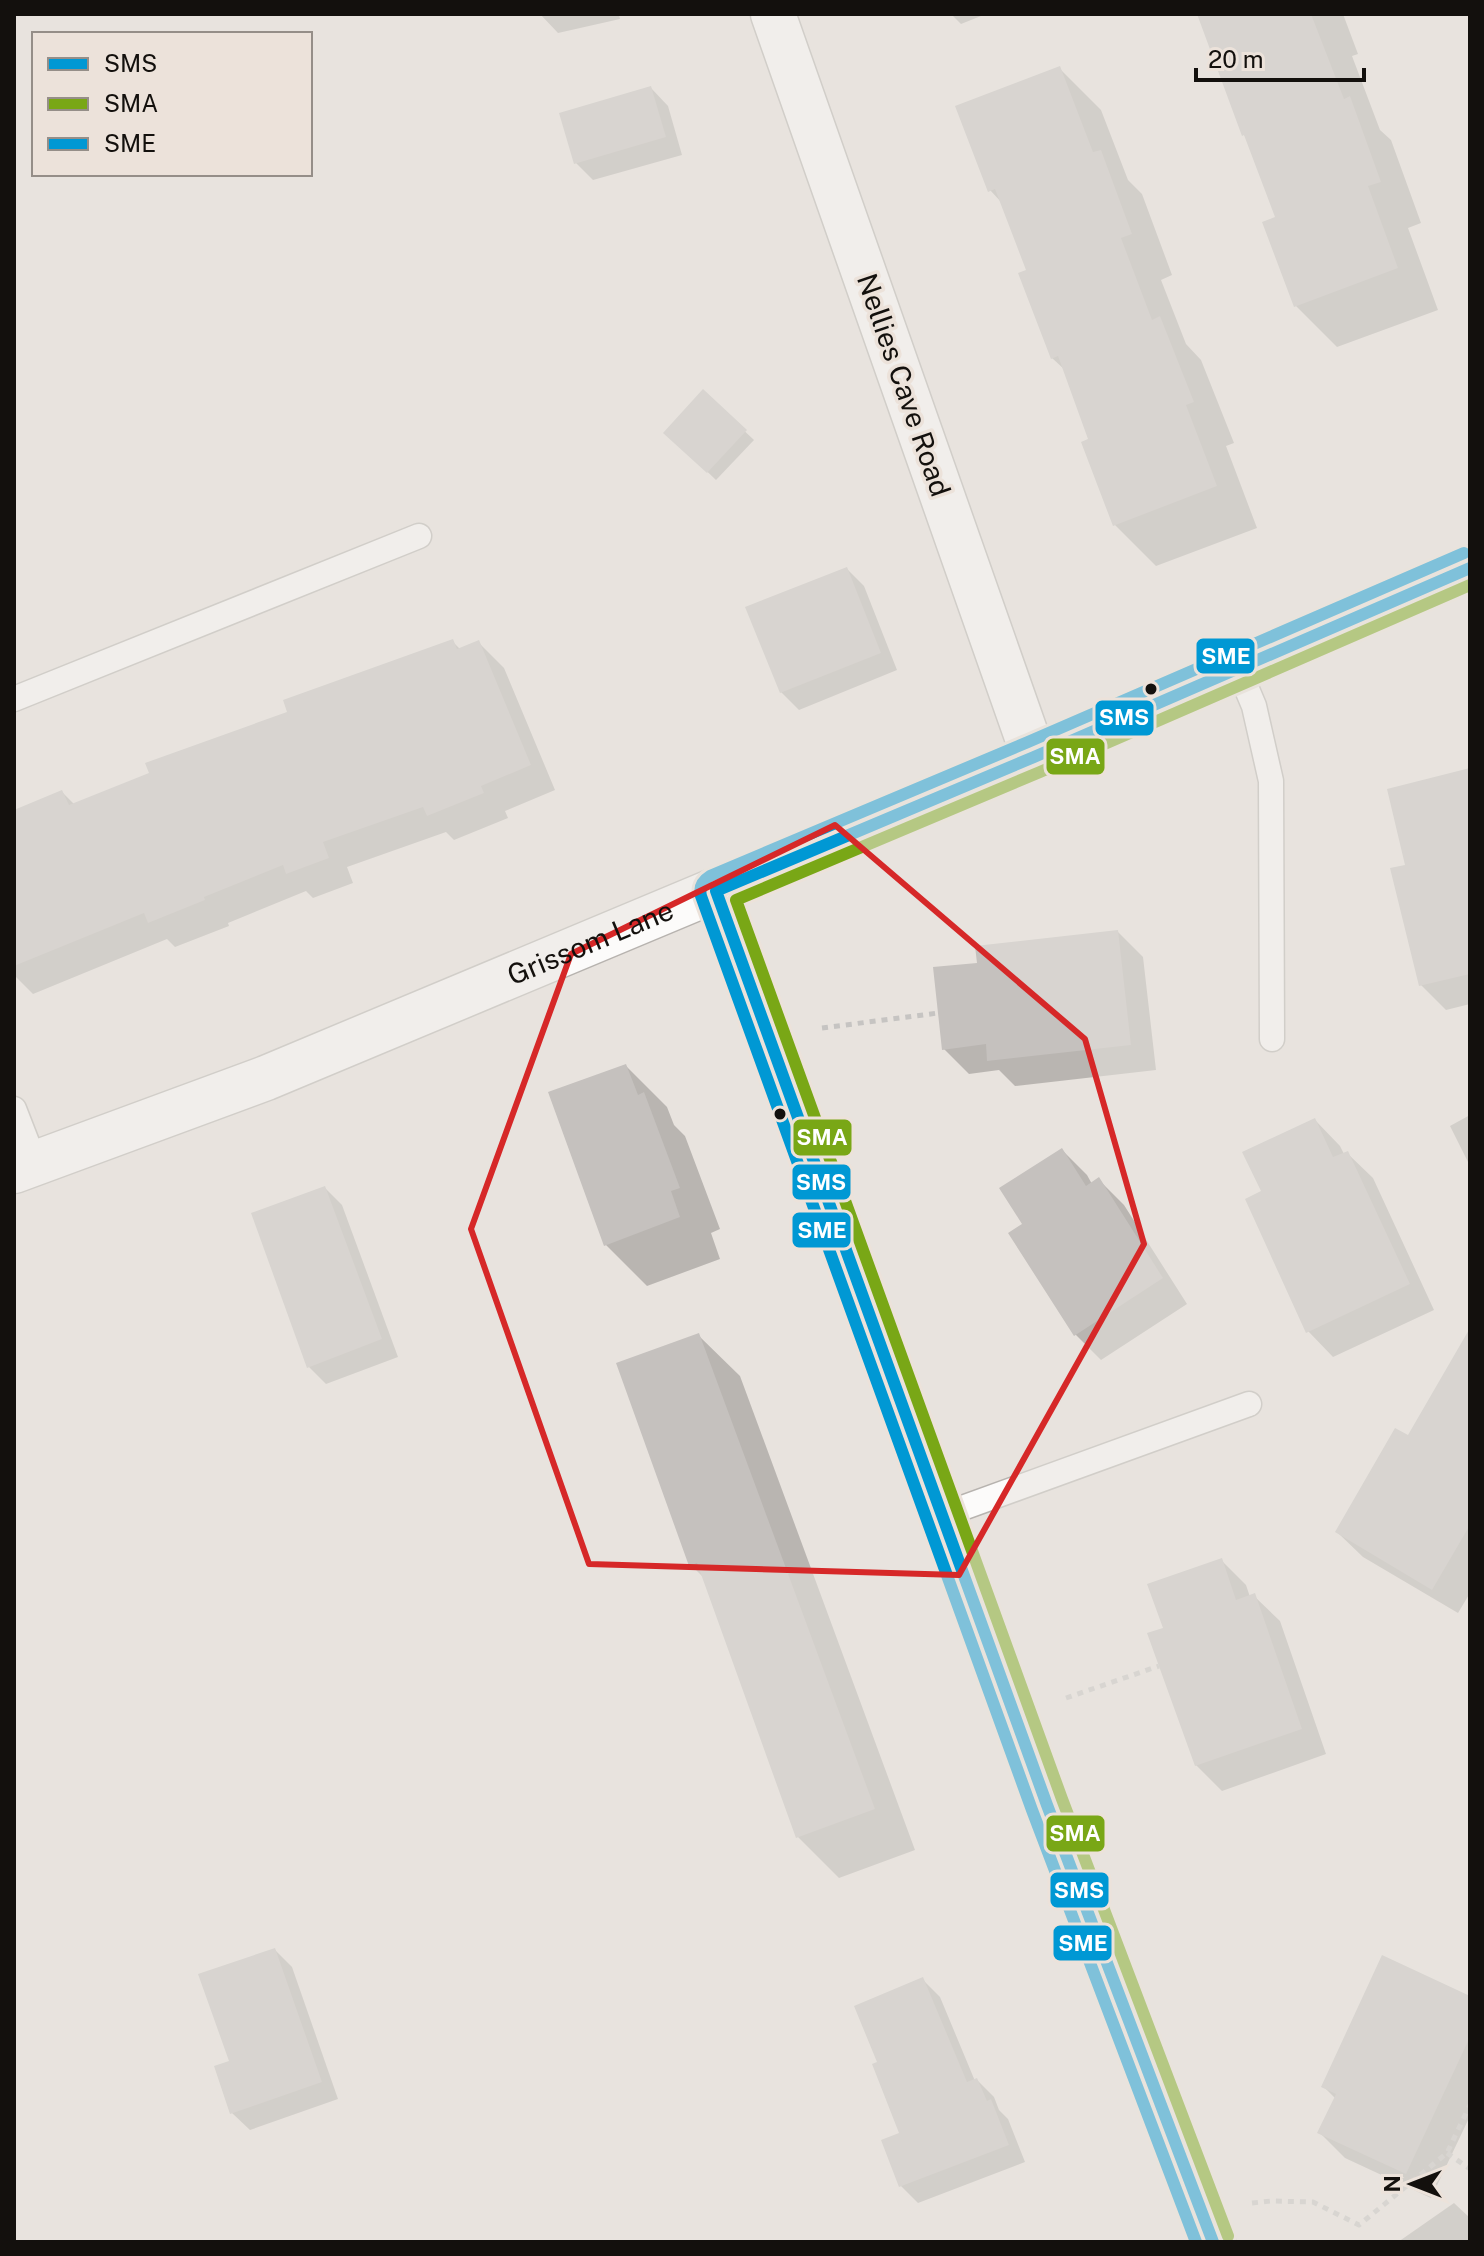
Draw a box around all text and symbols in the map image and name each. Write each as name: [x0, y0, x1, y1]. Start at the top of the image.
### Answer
legend: [32, 32, 312, 176]
scale bar: [1196, 32, 1364, 82]
text: 20 m: [1208, 45, 1264, 73]
text: SMS: [104, 49, 157, 77]
text: SMA: [104, 89, 158, 117]
text: SME: [104, 129, 156, 157]
street label: Nellies Cave Road: [851, 269, 958, 501]
line badge: SME: [1195, 637, 1256, 675]
text: SME: [1201, 643, 1251, 669]
unlabelled marker: [1143, 681, 1159, 697]
line badge: SMS: [1094, 699, 1155, 737]
text: SMS: [1099, 704, 1149, 730]
line badge: SMA: [1045, 737, 1106, 776]
text: SMA: [1049, 743, 1101, 769]
street label: Grissom Lane: [502, 893, 678, 991]
unlabelled marker: [772, 1106, 788, 1122]
line badge: SMA: [792, 1118, 853, 1157]
text: SMA: [796, 1124, 848, 1150]
line badge: SMS: [791, 1163, 852, 1201]
text: SMS: [796, 1169, 846, 1195]
line badge: SME: [791, 1211, 852, 1249]
text: SME: [797, 1217, 847, 1243]
line badge: SMA: [1045, 1814, 1106, 1853]
text: SMA: [1049, 1820, 1101, 1846]
line badge: SMS: [1049, 1871, 1110, 1909]
text: SMS: [1054, 1877, 1104, 1903]
line badge: SME: [1052, 1924, 1113, 1962]
text: SME: [1058, 1930, 1108, 1956]
north arrow: [1372, 2144, 1452, 2224]
text: N: [1379, 2175, 1405, 2193]

